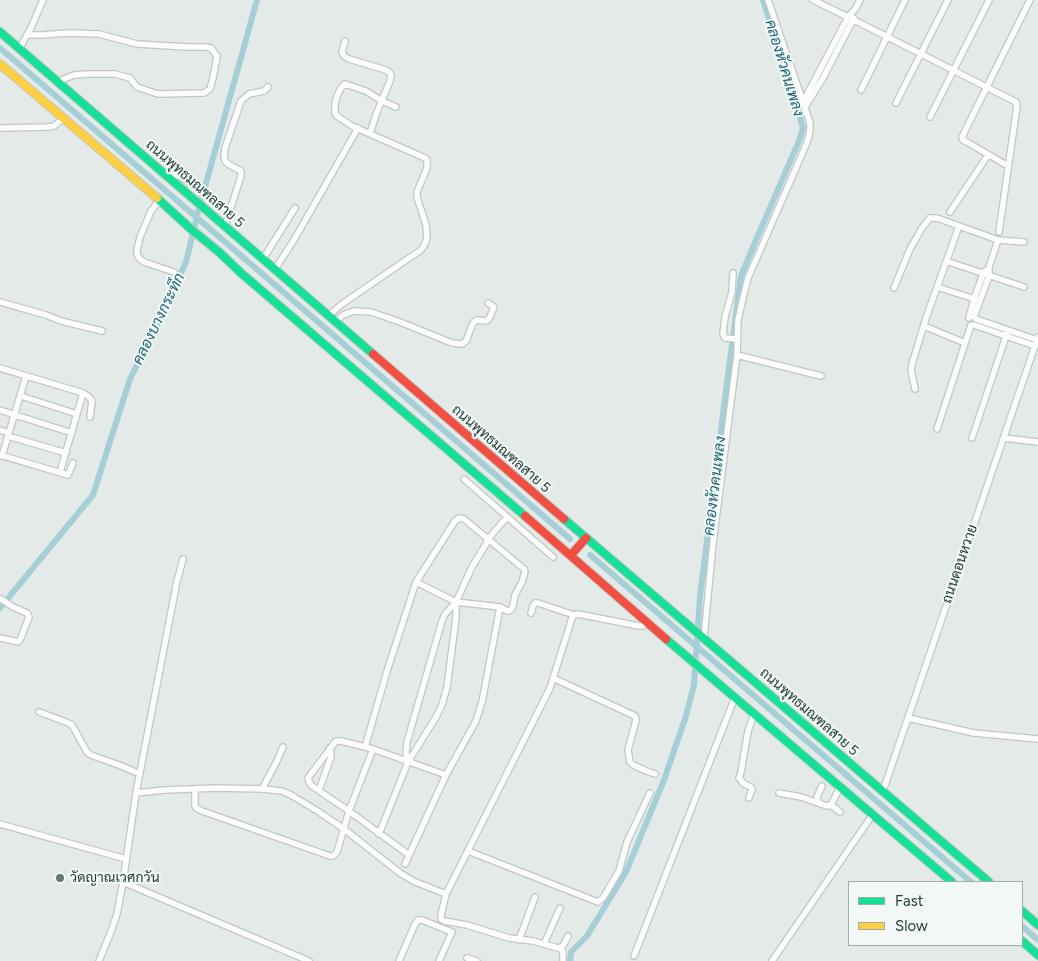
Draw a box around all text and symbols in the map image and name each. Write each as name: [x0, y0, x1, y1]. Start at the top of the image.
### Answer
water label: คลองหัวคนเพลง: [761, 17, 807, 119]
street label: ถนนพุทธมณฑลสาย 5: [142, 136, 248, 232]
water label: คลองบางกระทึก: [129, 270, 189, 368]
street label: ถนนพุทธมณฑลสาย 5: [448, 401, 554, 497]
water label: คลองหัวคนเพลง: [700, 435, 730, 537]
street label: ถนนดอนหวาย: [939, 522, 981, 606]
street label: ถนนพุทธมณฑลสาย 5: [756, 664, 862, 760]
place label: วัดญาณเวศกวัน: [70, 870, 160, 886]
marker: วัดญาณเวศกวัน: [54, 872, 66, 884]
legend: [848, 881, 1023, 946]
text: Fast: [895, 892, 923, 910]
text: Slow: [895, 917, 928, 935]

